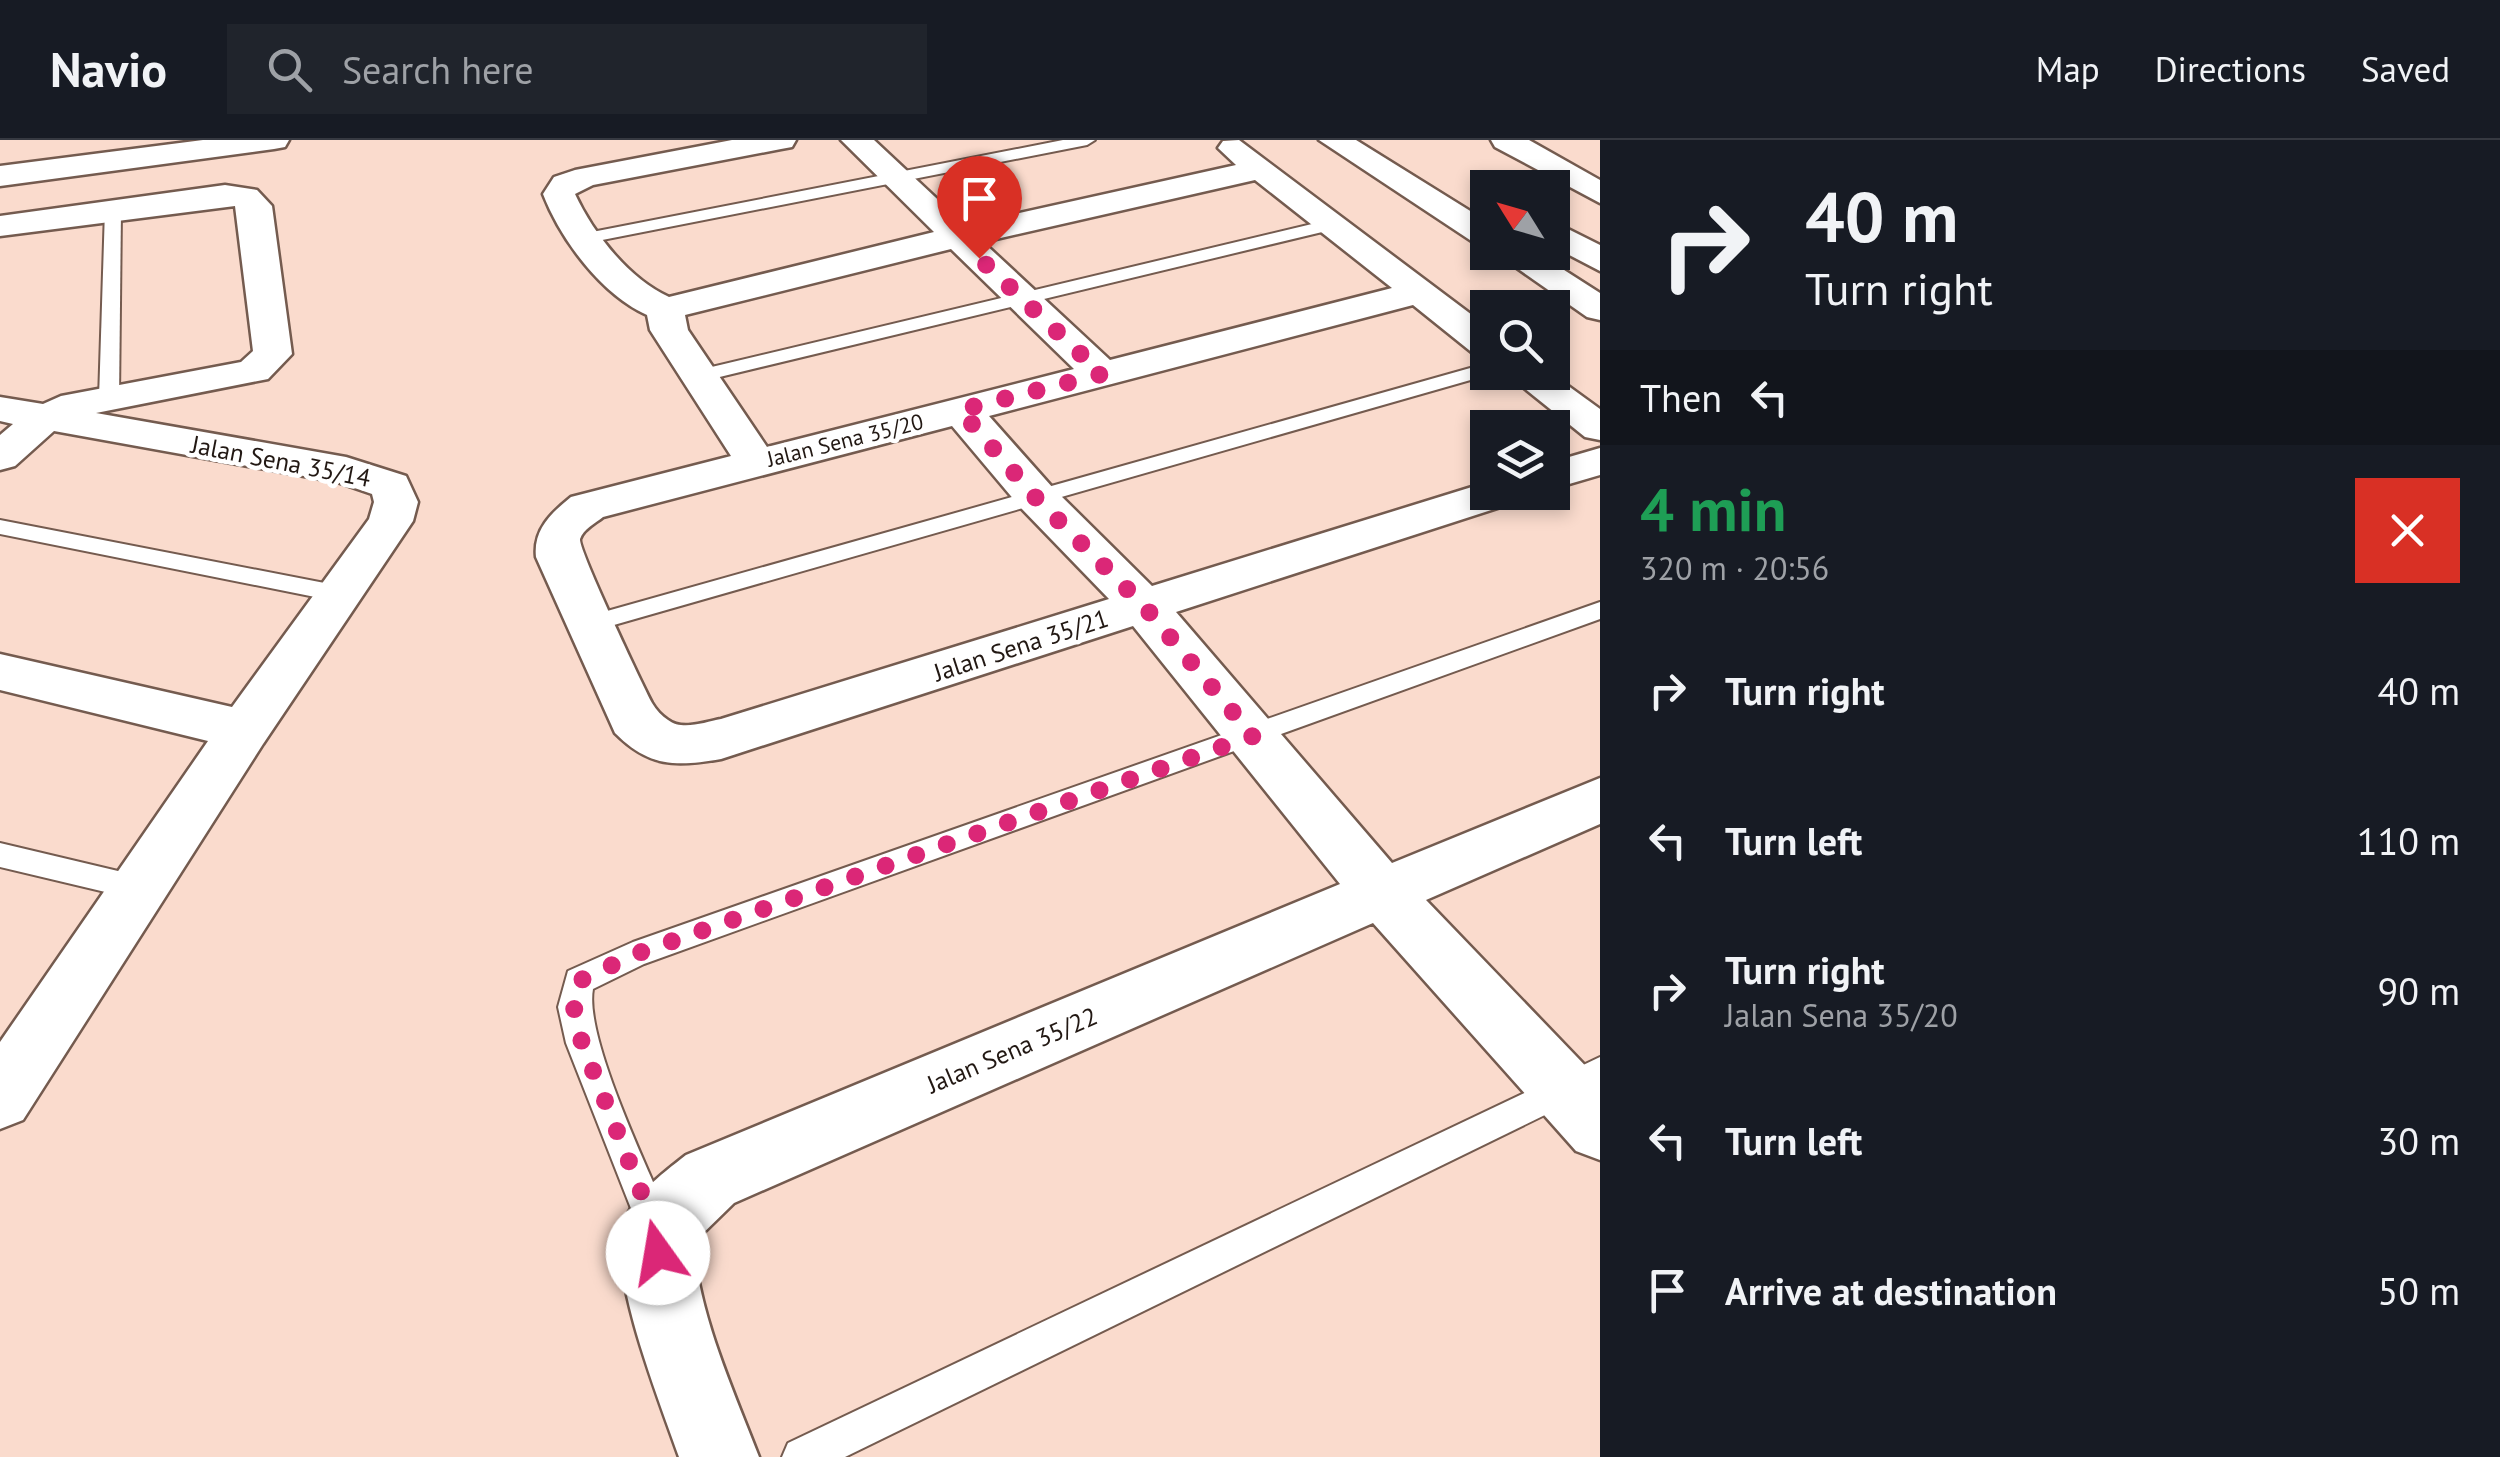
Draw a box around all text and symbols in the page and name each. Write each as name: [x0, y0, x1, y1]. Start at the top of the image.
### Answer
search box: [227, 24, 927, 114]
text: Navio: [50, 38, 167, 100]
icon: search: [262, 42, 317, 97]
text: Search here: [342, 45, 534, 94]
text: Map: [2036, 46, 2100, 92]
text: Directions: [2155, 46, 2306, 92]
text: Saved: [2361, 46, 2450, 92]
pin: [937, 156, 1022, 259]
north arrow: [1470, 170, 1570, 270]
map controls: [1470, 170, 1570, 510]
icon: arrive: [952, 171, 1007, 226]
text: 40 m: [1805, 171, 1958, 261]
icon: right: [1640, 180, 1770, 310]
text: Turn right: [1805, 259, 1993, 317]
button: search: [1470, 290, 1570, 390]
icon: left: [1742, 370, 1797, 425]
text: Then: [1640, 373, 1722, 422]
street label: Jalan Sena 35/20: [763, 407, 926, 473]
button: layers: [1470, 410, 1570, 510]
street label: Jalan Sena 35/14: [188, 428, 374, 494]
text: 4 min: [1640, 470, 1786, 548]
button: close: [2355, 478, 2460, 583]
text: 320 m · 20:56: [1640, 547, 1829, 589]
street label: Jalan Sena 35/21: [929, 602, 1112, 689]
icon: right: [1640, 663, 1695, 718]
text: Turn right: [1725, 666, 1885, 715]
text: 40 m: [2378, 666, 2460, 715]
icon: left: [1640, 813, 1695, 868]
text: Turn left: [1725, 816, 1862, 865]
text: 110 m: [2357, 816, 2460, 865]
text: Turn right: [1725, 945, 1885, 994]
icon: right: [1640, 963, 1695, 1018]
text: 90 m: [2378, 966, 2460, 1015]
text: Jalan Sena 35/20: [1725, 994, 1958, 1036]
street label: Jalan Sena 35/22: [921, 1000, 1102, 1101]
icon: left: [1640, 1113, 1695, 1168]
text: Turn left: [1725, 1116, 1862, 1165]
text: 30 m: [2378, 1116, 2460, 1165]
position arrow: [606, 1201, 710, 1305]
icon: arrive: [1640, 1263, 1695, 1318]
text: Arrive at destination: [1725, 1266, 2057, 1315]
text: 50 m: [2378, 1266, 2460, 1315]

